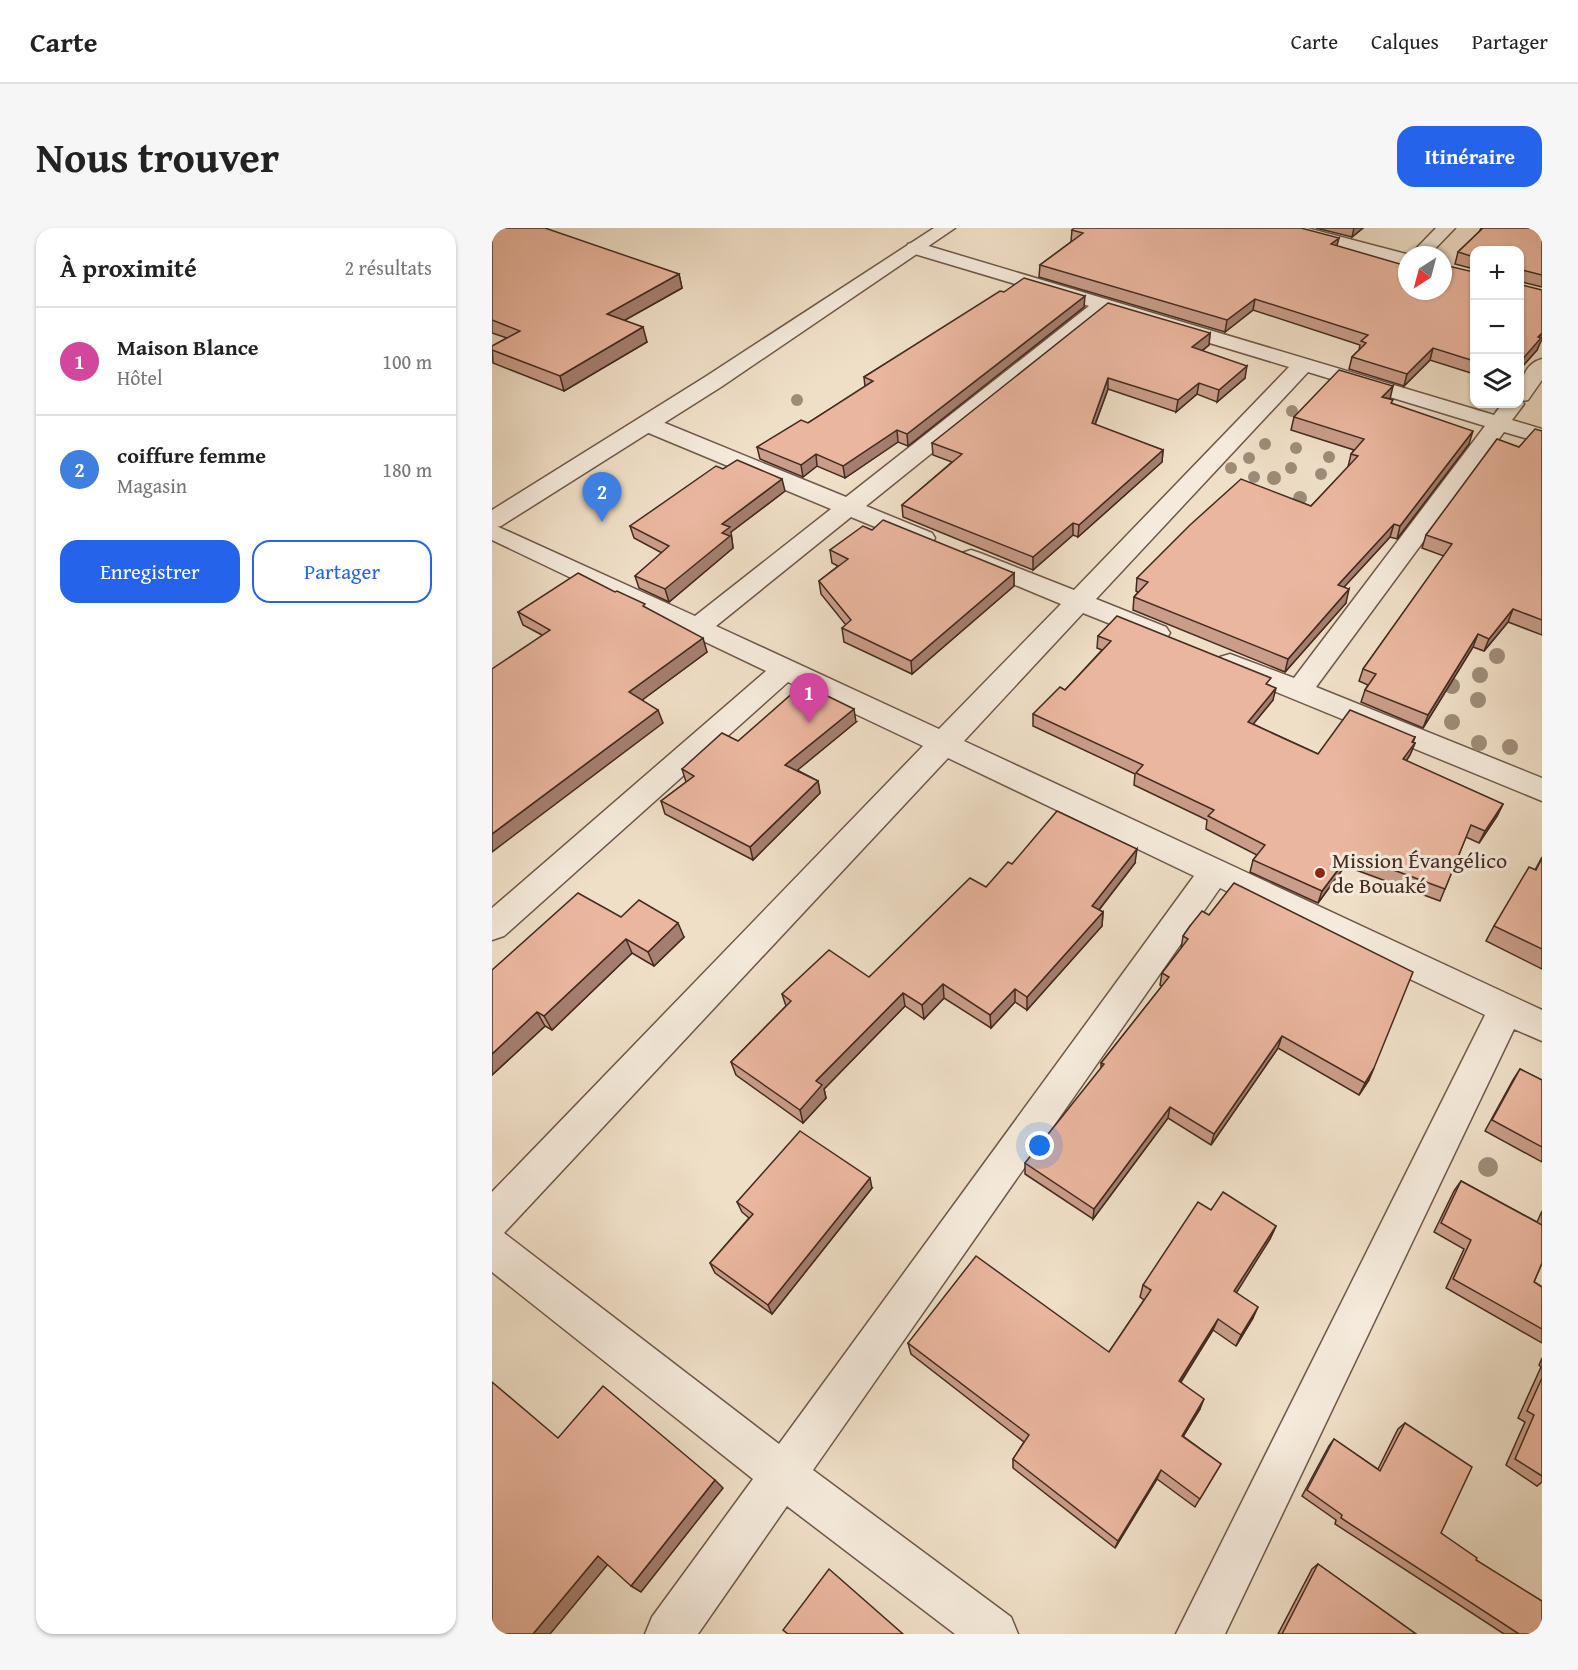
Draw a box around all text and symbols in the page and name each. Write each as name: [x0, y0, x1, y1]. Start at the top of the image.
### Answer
text: Carte: [30, 21, 97, 62]
text: Carte: [1291, 26, 1338, 57]
text: Calques: [1371, 26, 1439, 57]
text: Partager: [1472, 26, 1548, 57]
text: Nous trouver: [36, 126, 279, 187]
button: Itinéraire: [1397, 126, 1542, 187]
north arrow: [1398, 246, 1452, 300]
map controls: [1470, 246, 1524, 408]
button: +: [1470, 246, 1524, 300]
text: À proximité: [60, 248, 197, 287]
text: 2 résultats: [344, 253, 432, 282]
button: −: [1470, 300, 1524, 354]
text: Maison Blance: [117, 331, 259, 363]
text: 1: [74, 347, 85, 376]
text: 100 m: [382, 347, 432, 376]
button: layers: [1470, 354, 1524, 408]
text: Hôtel: [117, 363, 163, 392]
text: coiffure femme: [117, 439, 266, 471]
text: 2: [74, 455, 85, 484]
text: 180 m: [382, 455, 432, 484]
text: Magasin: [117, 471, 187, 500]
pin: 2: [582, 472, 622, 522]
button: Enregistrer: [60, 540, 240, 603]
button: Partager: [252, 540, 432, 603]
pin: 1: [790, 674, 828, 723]
place label: Mission Évangélico de Bouaké: [1332, 844, 1507, 901]
marker: Mission Évangélico de Bouaké: [1313, 866, 1327, 880]
your location: [1025, 1131, 1054, 1160]

